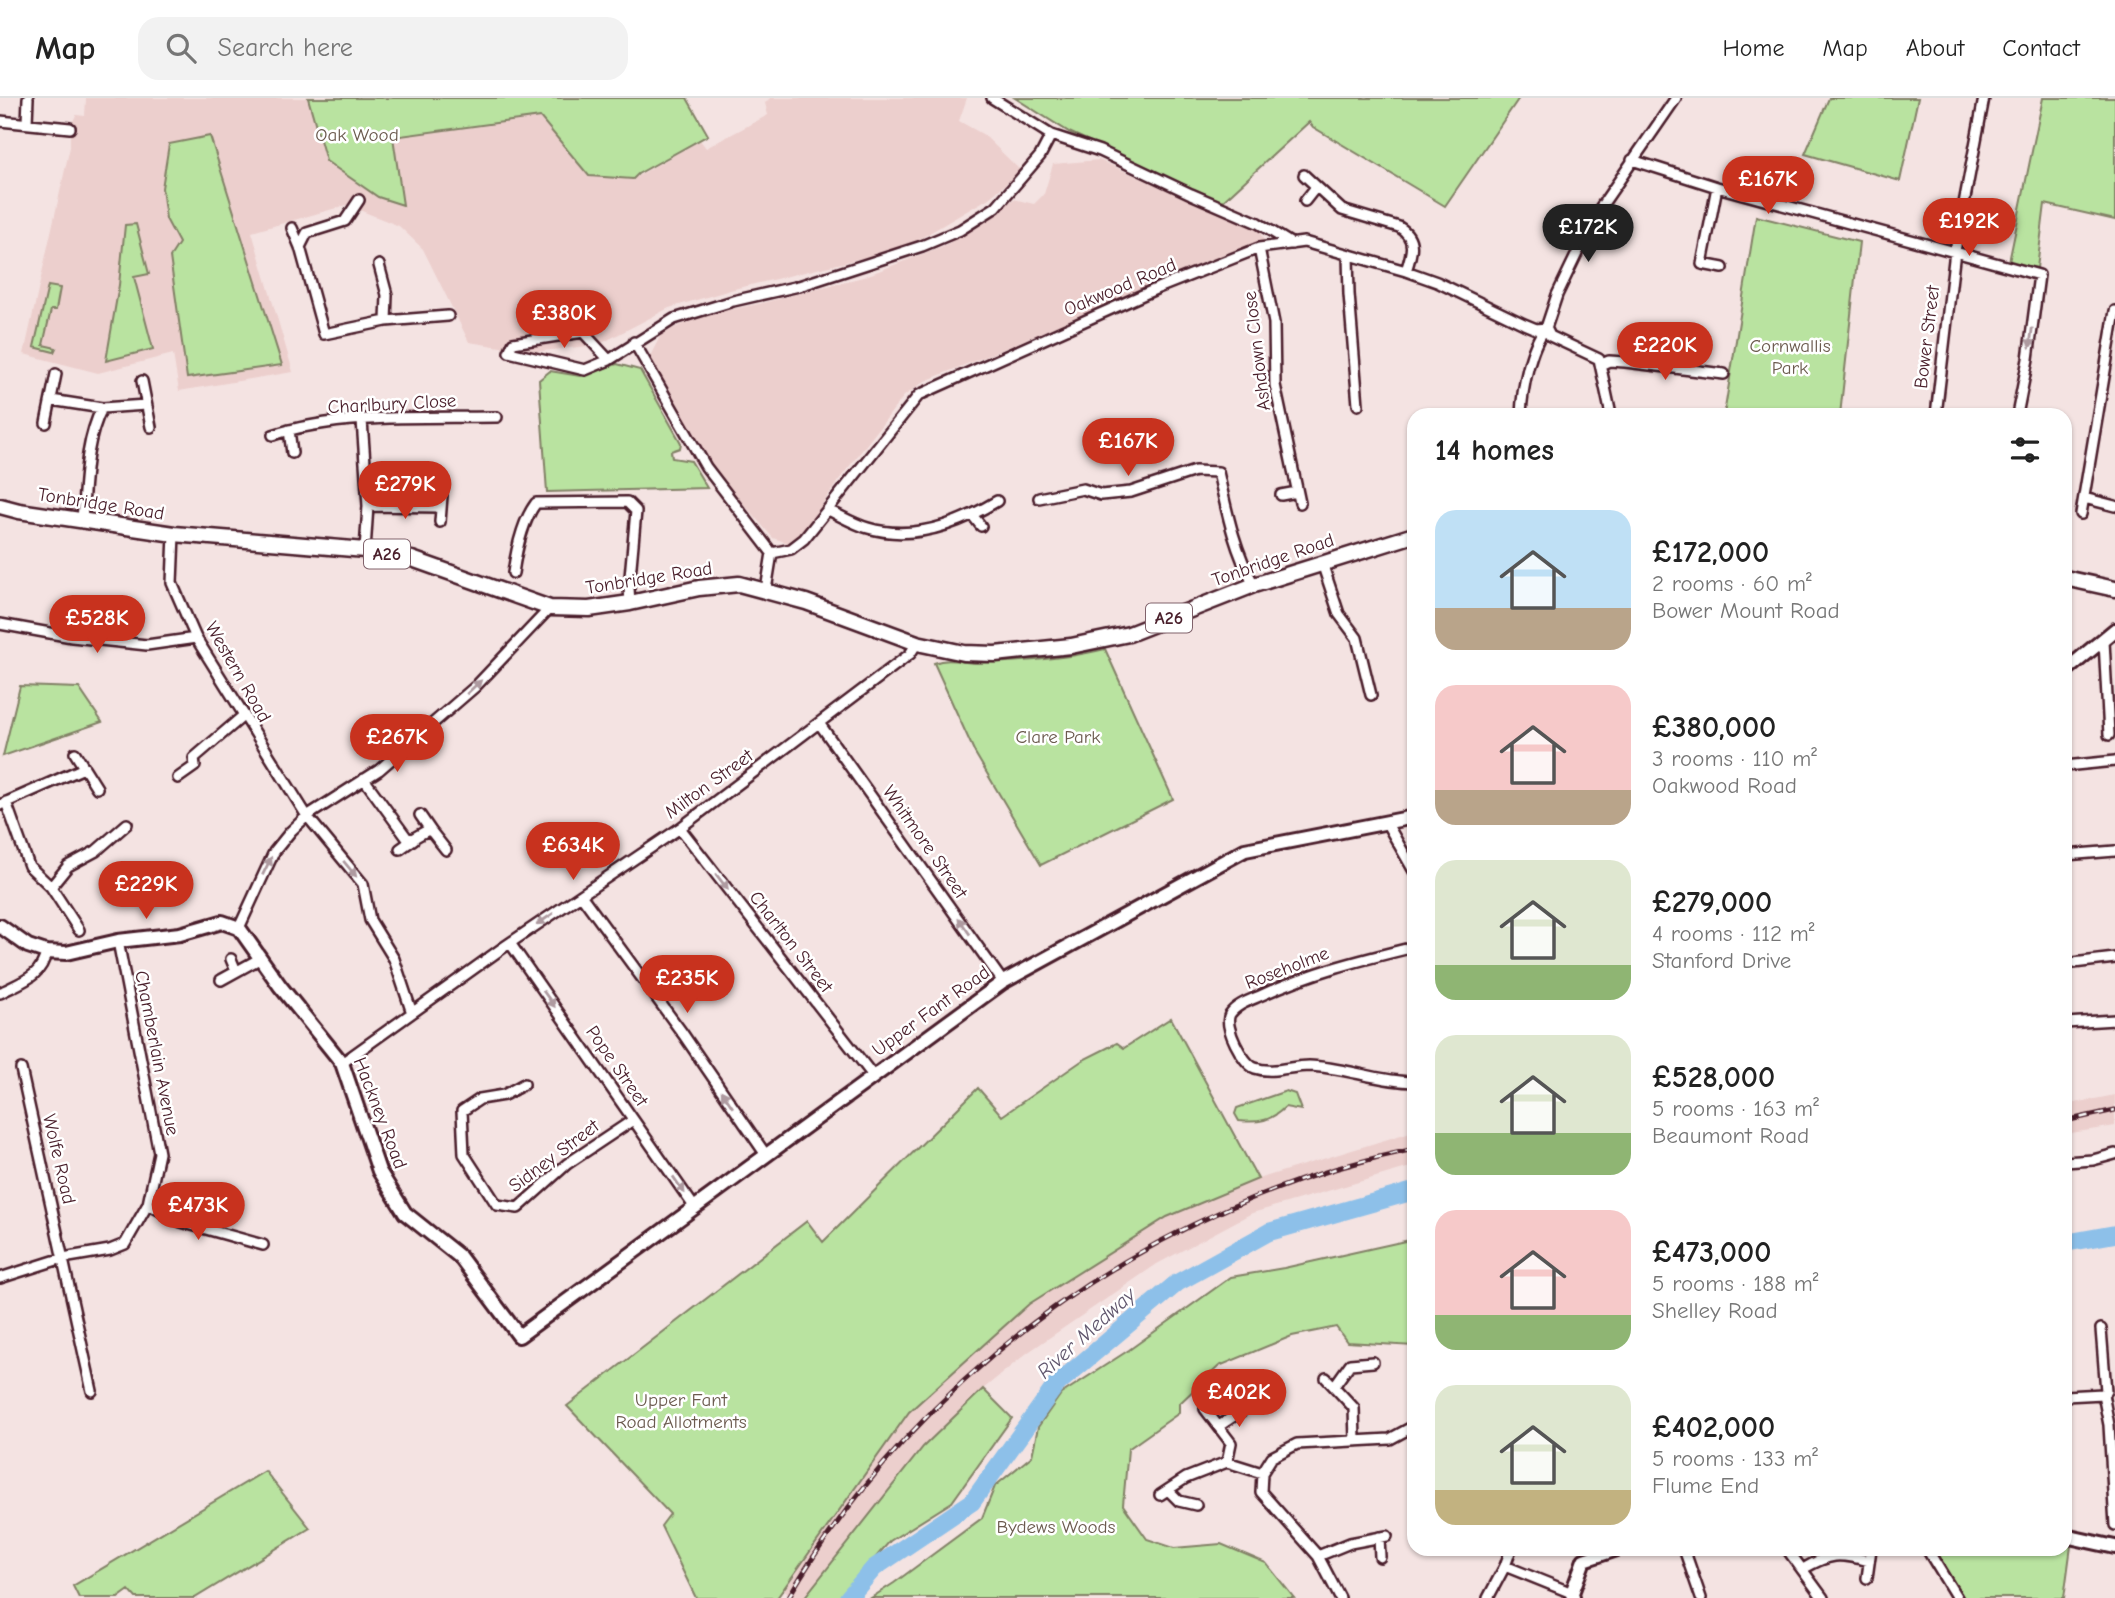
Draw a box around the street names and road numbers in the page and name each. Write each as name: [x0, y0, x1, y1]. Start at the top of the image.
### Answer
street label: Oakwood Road: [1061, 253, 1179, 321]
street label: Bower Street: [1910, 284, 1944, 390]
street label: Ashdown Close: [1239, 290, 1275, 412]
street label: Charlbury Close: [327, 390, 457, 418]
street label: Tonbridge Road: [36, 483, 166, 525]
street label: Tonbridge Road: [1209, 529, 1337, 591]
road number: A26: [364, 540, 410, 568]
street label: Tonbridge Road: [584, 557, 714, 599]
road number: A26: [1146, 604, 1192, 632]
street label: Western Road: [200, 618, 276, 726]
street label: Milton Street: [661, 744, 758, 823]
street label: Whitmore Street: [878, 781, 972, 903]
street label: Charlton Street: [745, 887, 838, 998]
street label: Roseholme: [1242, 942, 1332, 994]
street label: Upper Fant Road: [868, 961, 994, 1061]
street label: Chamberlain Avenue: [130, 969, 184, 1137]
street label: Pope Street: [581, 1021, 653, 1111]
street label: Hackney Road: [349, 1054, 411, 1172]
street label: Wolfe Road: [38, 1112, 80, 1206]
street label: Sidney Street: [505, 1115, 604, 1197]

